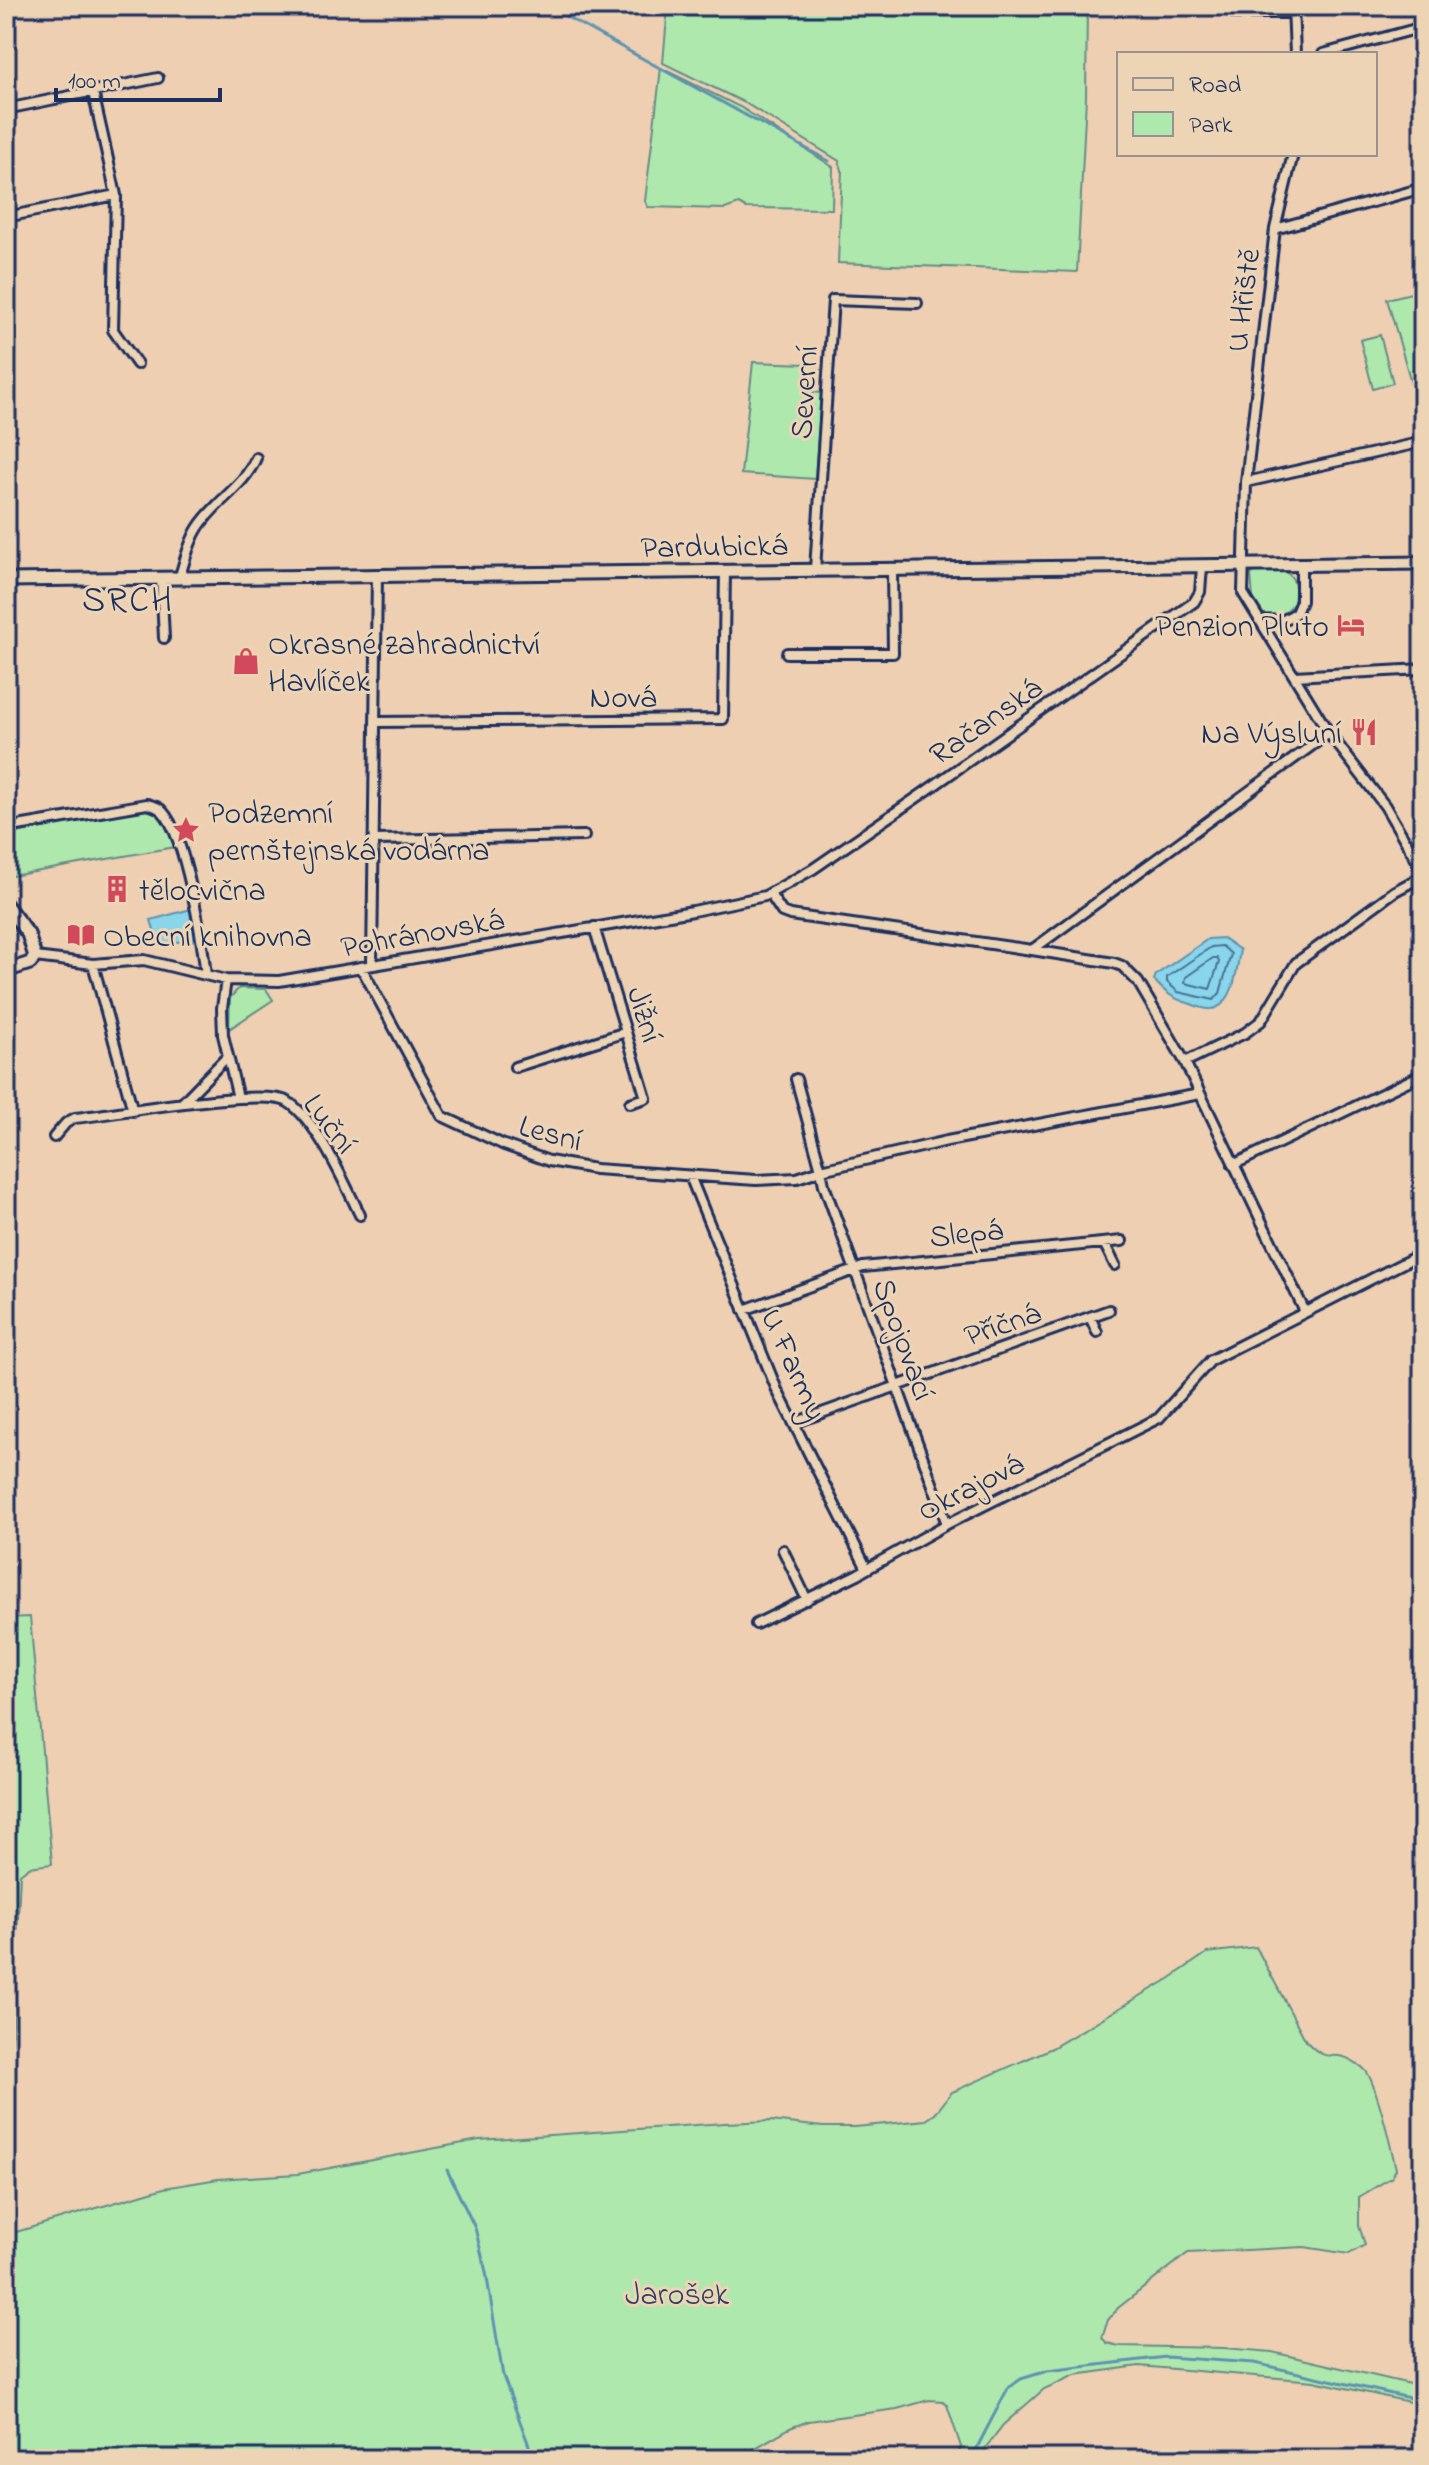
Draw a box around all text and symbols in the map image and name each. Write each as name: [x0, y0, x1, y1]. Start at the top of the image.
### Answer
scale bar: [56, 52, 220, 102]
legend: [1117, 52, 1377, 156]
text: 100 m: [68, 65, 121, 100]
text: Road: [1189, 69, 1242, 104]
text: Park: [1189, 109, 1233, 144]
street label: U Hřiště: [1216, 245, 1275, 355]
street label: Severní: [780, 344, 833, 441]
street label: Pardubická: [640, 524, 788, 573]
district label: SRCH: [82, 576, 174, 629]
place label: Penzion Pluto: [1155, 605, 1329, 652]
hotel icon: Penzion Pluto: [1336, 610, 1366, 640]
place label: Okrasné zahradnictví Havlíček: [268, 623, 540, 707]
shop icon: Okrasné zahradnictví Havlíček: [231, 646, 261, 676]
street label: Račanská: [921, 667, 1053, 779]
street label: Nová: [590, 676, 656, 723]
place label: Na Výsluní: [1201, 712, 1342, 759]
restaurant icon: Na Výsluní: [1349, 717, 1379, 747]
place label: Podzemní pernštejnská vodárna: [208, 792, 490, 876]
place icon: Podzemní pernštejnská vodárna: [171, 815, 201, 845]
place label: tělocvična: [139, 869, 266, 916]
building icon: tělocvična: [102, 874, 132, 904]
street label: Pohránovská: [337, 898, 508, 973]
place label: Obecní knihovna: [103, 915, 312, 962]
library icon: Obecní knihovna: [66, 920, 96, 950]
street label: Jižní: [612, 981, 673, 1049]
street label: Luční: [289, 1085, 367, 1166]
street label: Lesní: [513, 1104, 587, 1166]
street label: Slepá: [927, 1208, 1006, 1263]
street label: Spojovací: [858, 1273, 945, 1408]
street label: Příčná: [958, 1291, 1048, 1361]
street label: U Farmy: [746, 1302, 837, 1429]
street label: Okrajová: [910, 1442, 1033, 1536]
park label: Jarošek: [625, 2273, 730, 2320]

